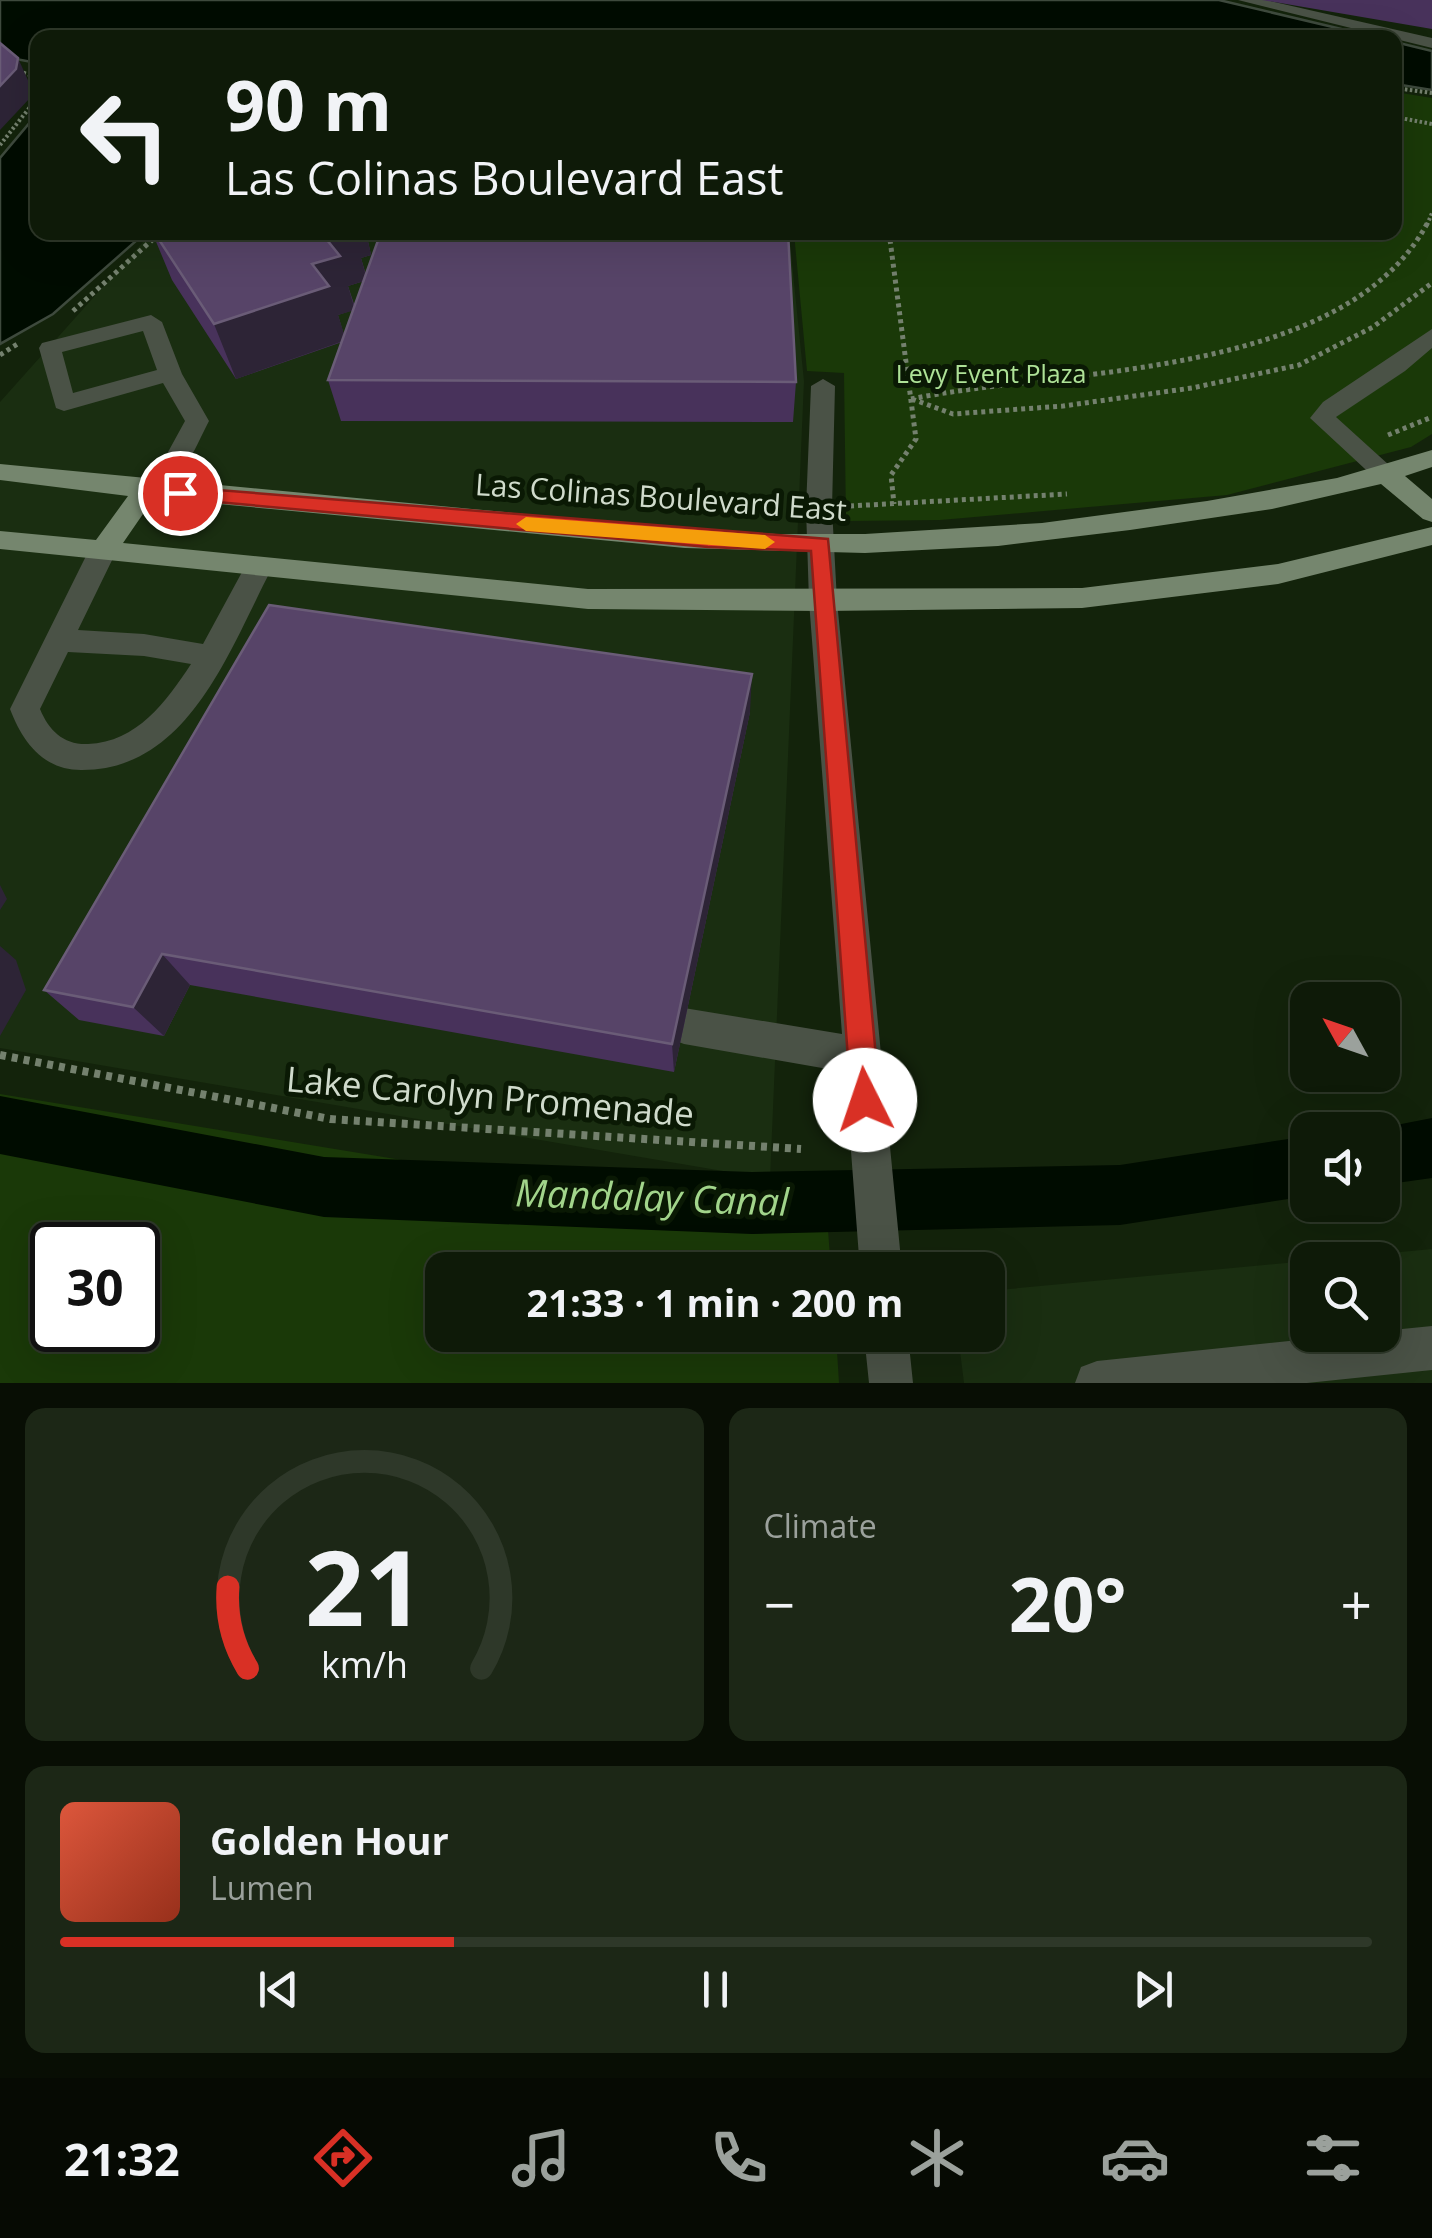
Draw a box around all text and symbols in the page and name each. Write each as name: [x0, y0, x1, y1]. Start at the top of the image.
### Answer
text: 90 m: [225, 56, 392, 152]
icon: left: [60, 70, 190, 200]
text: Las Colinas Boulevard East: [225, 147, 783, 208]
park label: Levy Event Plaza: [896, 356, 1086, 390]
pin: [138, 451, 223, 536]
street label: Las Colinas Boulevard East: [474, 463, 848, 530]
icon: arrive: [153, 466, 208, 521]
north arrow: [1290, 982, 1400, 1092]
map controls: [1290, 982, 1400, 1352]
position arrow: [813, 1048, 917, 1152]
street label: Lake Carolyn Promenade: [284, 1054, 696, 1137]
button: sound: [1290, 1112, 1400, 1222]
water label: Mandalay Canal: [514, 1165, 791, 1227]
speed limit sign: 30: [30, 1222, 160, 1352]
button: search: [1290, 1242, 1400, 1352]
text: 21:33 · 1 min · 200 m: [527, 1276, 903, 1328]
text: Climate: [764, 1504, 877, 1547]
text: 21: [305, 1515, 424, 1656]
text: 20°: [1009, 1552, 1127, 1654]
text: −: [764, 1566, 795, 1641]
text: +: [1341, 1566, 1372, 1641]
text: km/h: [321, 1640, 408, 1688]
text: Golden Hour: [210, 1814, 449, 1866]
text: Lumen: [210, 1866, 314, 1909]
icon: previous: [251, 1962, 306, 2017]
icon: pause: [688, 1962, 743, 2017]
icon: next: [1126, 1962, 1181, 2017]
icon: directions: [308, 2123, 378, 2193]
icon: music: [506, 2123, 576, 2193]
icon: phone: [704, 2123, 774, 2193]
icon: climate: [902, 2123, 972, 2193]
icon: car: [1100, 2123, 1170, 2193]
icon: filters: [1298, 2123, 1368, 2193]
text: 21:32: [64, 2128, 180, 2189]

